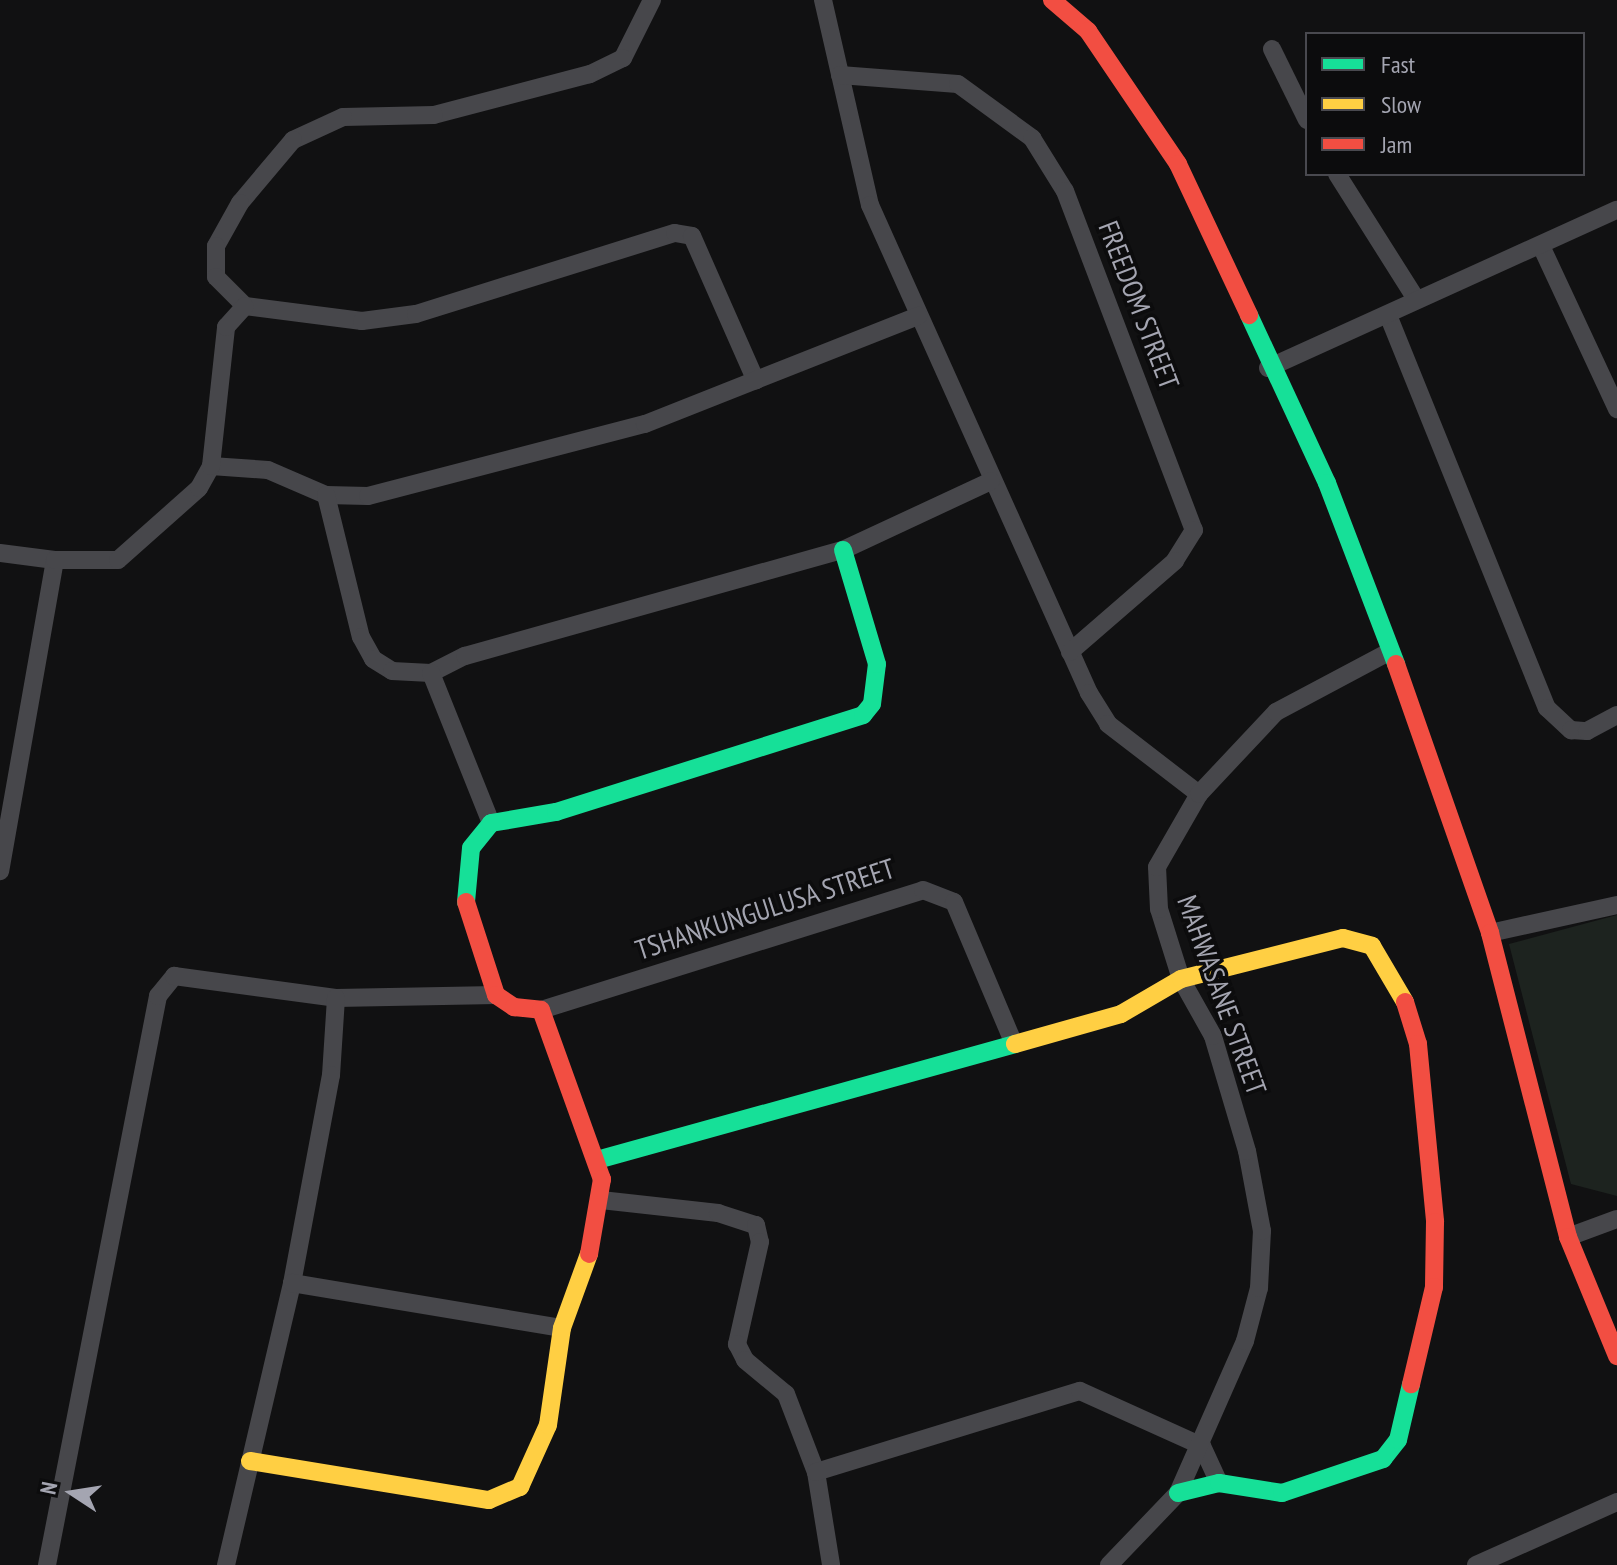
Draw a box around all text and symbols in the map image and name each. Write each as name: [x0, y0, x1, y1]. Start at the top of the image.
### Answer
legend: [1305, 32, 1585, 176]
text: Fast: [1381, 49, 1415, 80]
text: Slow: [1381, 89, 1421, 120]
text: Jam: [1381, 129, 1412, 160]
street label: FREEDOM STREET: [1092, 216, 1186, 394]
street label: TSHANKUNGULUSA STREET: [631, 851, 899, 967]
street label: MAHWASANE STREET: [1170, 891, 1274, 1099]
north arrow: [32, 1453, 112, 1533]
text: N: [34, 1479, 63, 1497]

